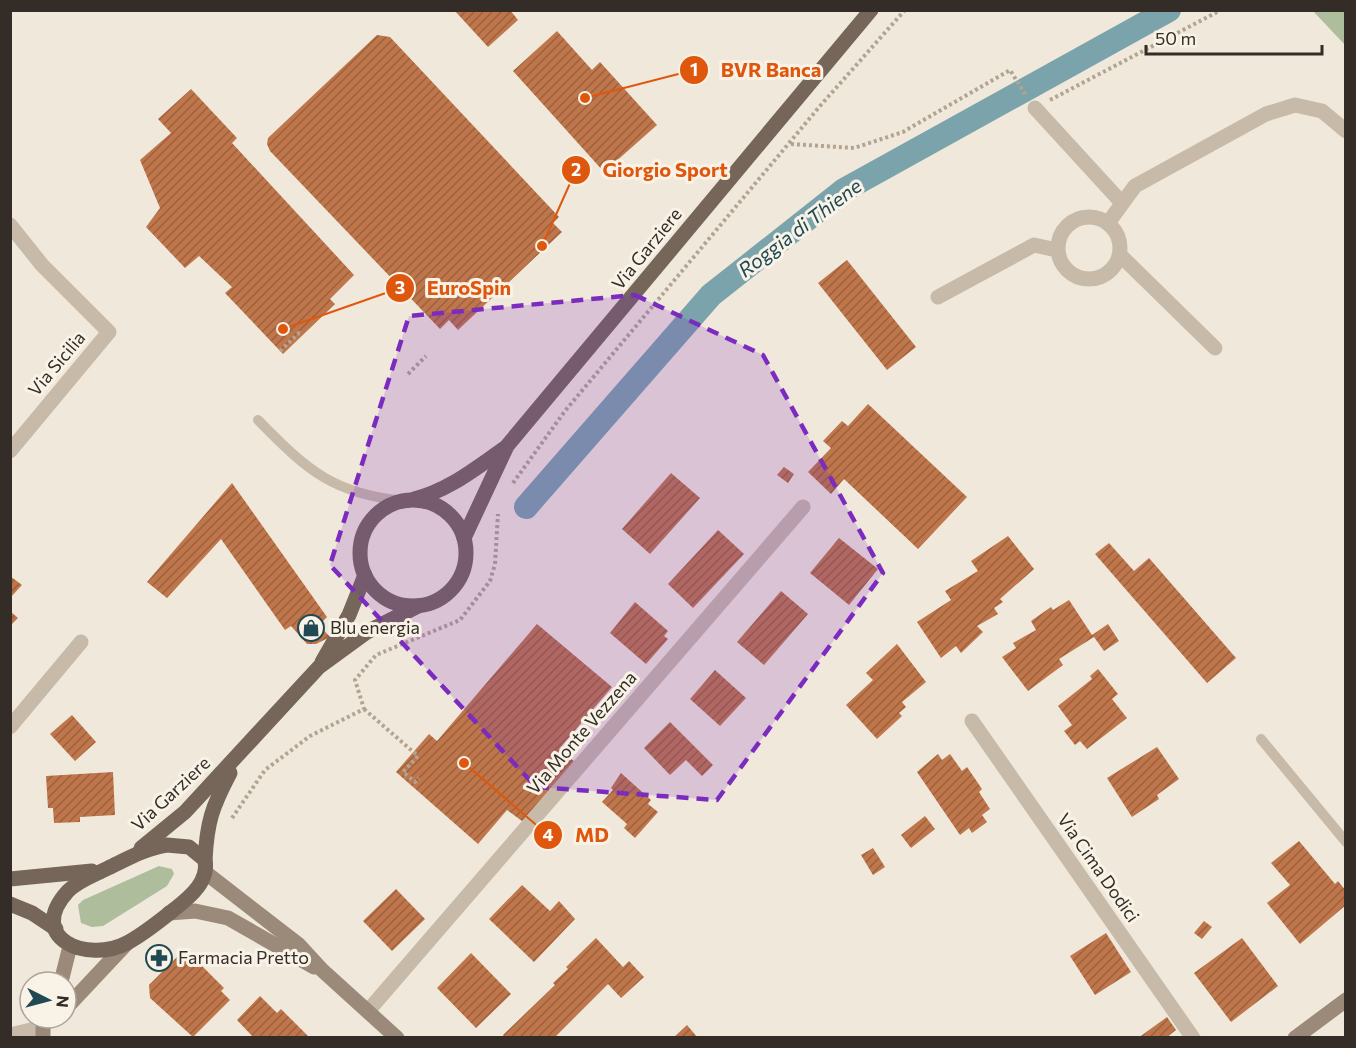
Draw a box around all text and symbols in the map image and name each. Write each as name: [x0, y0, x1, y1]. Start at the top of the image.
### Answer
scale bar: [1146, 18, 1322, 56]
text: 50 m: [1155, 27, 1196, 49]
callout: BVR Banca: [679, 51, 834, 89]
text: BVR Banca: [721, 57, 821, 81]
text: 1: [690, 58, 698, 80]
callout: Giorgio Sport: [561, 151, 740, 189]
text: Giorgio Sport: [602, 157, 728, 181]
text: 2: [571, 158, 581, 180]
water label: Roggia di Thiene: [733, 173, 866, 281]
street label: Via Garziere: [606, 203, 686, 294]
callout: EuroSpin: [385, 269, 523, 307]
text: EuroSpin: [427, 275, 511, 299]
text: 3: [395, 276, 405, 298]
street label: Via Sicilia: [23, 327, 89, 400]
shop icon: Blu energia: [296, 613, 326, 643]
place label: Blu energia: [330, 616, 420, 638]
street label: Via Monte Vezzena: [522, 666, 641, 798]
street label: Via Garziere: [127, 751, 214, 835]
street label: Via Cima Dodici: [1053, 809, 1145, 926]
callout: MD: [533, 816, 621, 854]
text: MD: [575, 822, 609, 846]
text: 4: [542, 823, 554, 845]
pharmacy icon: Farmacia Pretto: [144, 943, 174, 973]
place label: Farmacia Pretto: [178, 946, 309, 968]
north arrow: [18, 970, 78, 1030]
text: N: [53, 995, 73, 1009]

